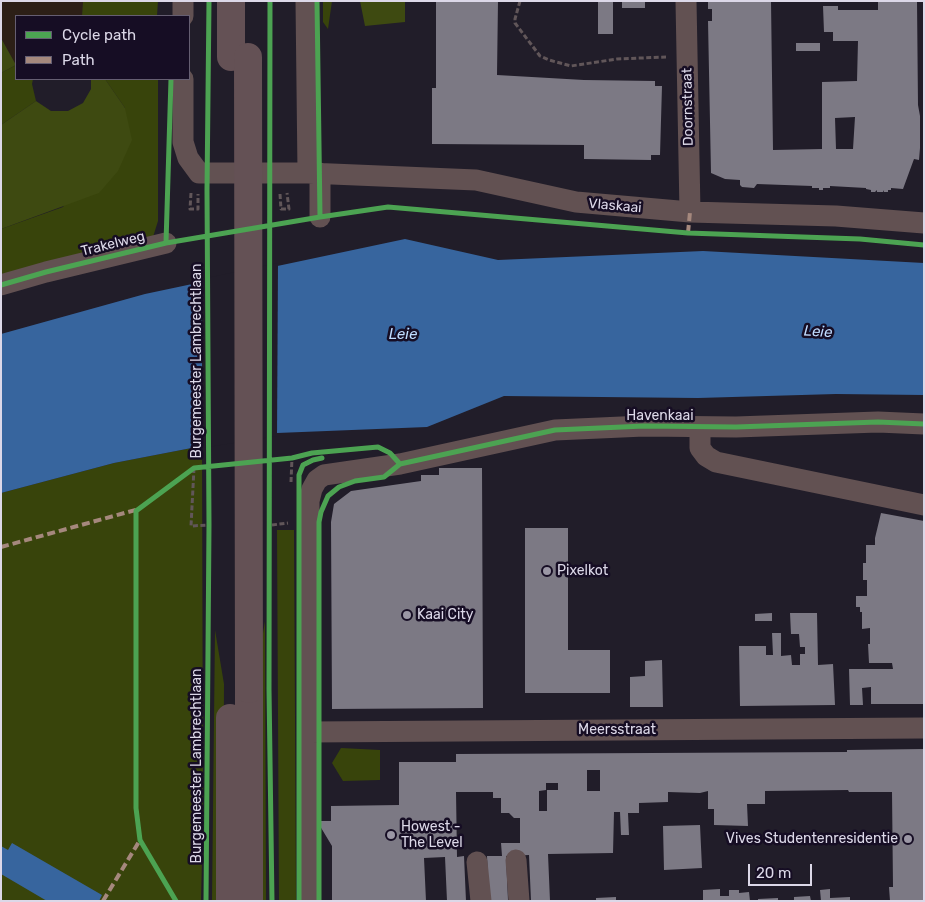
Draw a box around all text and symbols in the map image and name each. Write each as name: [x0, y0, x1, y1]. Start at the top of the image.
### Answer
legend: [15, 15, 190, 80]
text: Cycle path: [62, 26, 136, 44]
text: Path: [62, 51, 95, 69]
street label: Doornstraat: [679, 68, 697, 146]
street label: Vlaskaai: [588, 195, 642, 217]
street label: Trakelweg: [79, 228, 147, 260]
street label: Burgemeester Lambrechtlaan: [189, 264, 205, 458]
water label: Leie: [803, 322, 833, 342]
water label: Leie: [389, 326, 417, 344]
street label: Havenkaai: [626, 408, 694, 424]
place label: Pixelkot: [557, 563, 608, 579]
marker: Pixelkot: [541, 565, 553, 577]
place label: Kaai City: [417, 607, 474, 623]
marker: Kaai City: [401, 609, 413, 621]
street label: Burgemeester Lambrechtlaan: [189, 669, 205, 863]
street label: Meersstraat: [578, 722, 656, 738]
place label: Howest - The Level: [401, 819, 463, 852]
marker: Howest - The Level: [385, 829, 397, 841]
place label: Vives Studentenresidentie: [726, 831, 898, 847]
marker: Vives Studentenresidentie: [902, 833, 914, 845]
scale bar: [750, 854, 814, 886]
text: 20 m: [756, 864, 791, 882]

